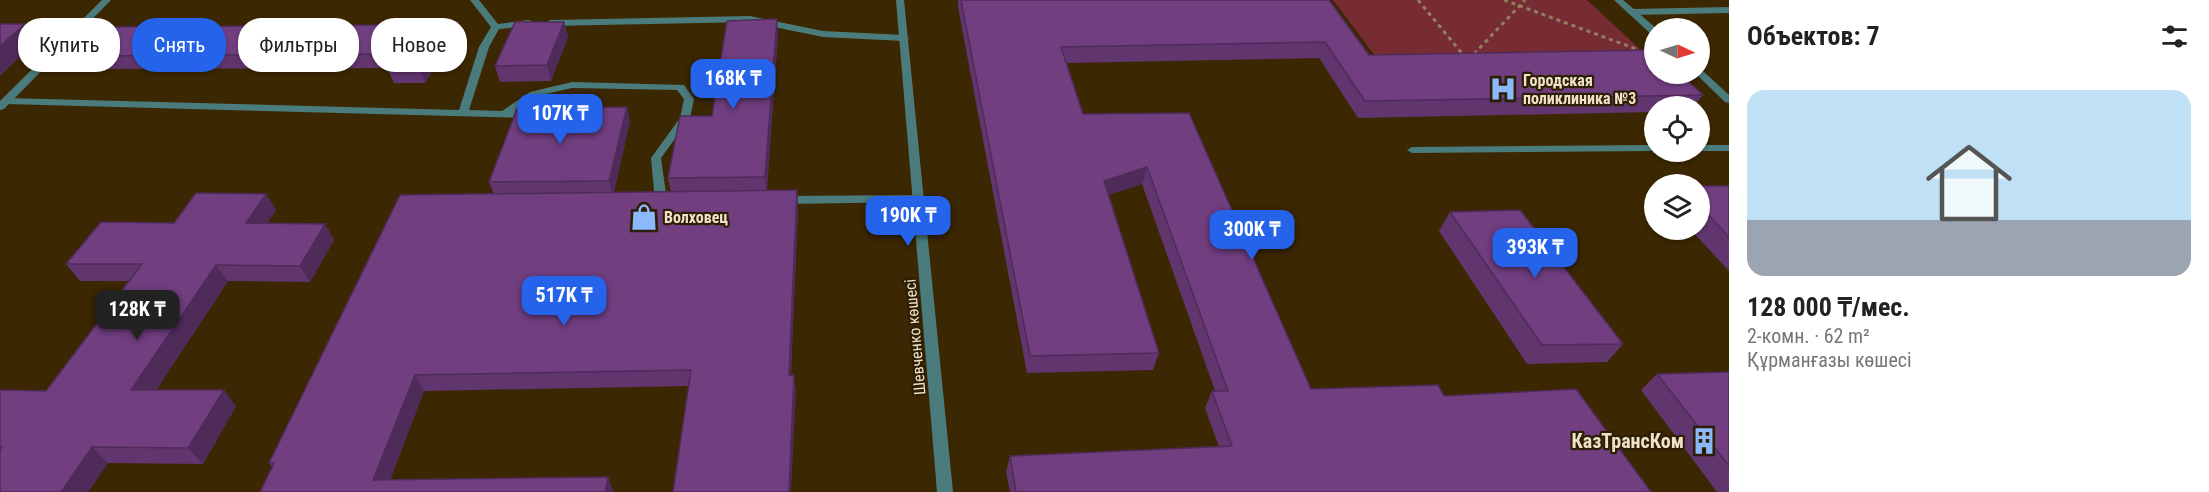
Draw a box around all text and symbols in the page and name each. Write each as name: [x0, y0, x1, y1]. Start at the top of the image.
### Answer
chip: Купить: [18, 18, 120, 72]
chip: Снять: [132, 18, 226, 72]
chip: Фильтры: [238, 18, 359, 72]
chip: Новое: [371, 18, 467, 72]
north arrow: [1644, 18, 1710, 84]
map controls: [1644, 18, 1710, 240]
icon: filters: [2158, 20, 2191, 53]
text: Объектов: 7: [1747, 21, 1880, 51]
pin: 168K ₸: [684, 59, 782, 110]
text: 168K ₸: [705, 66, 761, 90]
place label: Городская поликлиника №3: [1523, 71, 1636, 108]
hospital icon: Городская поликлиника №3: [1488, 74, 1518, 104]
pin: 107K ₸: [511, 94, 609, 145]
button: locate: [1644, 96, 1710, 162]
text: 107K ₸: [532, 101, 588, 125]
icon: home: [1915, 129, 2023, 237]
button: layers: [1644, 174, 1710, 240]
pin: 190K ₸: [859, 196, 957, 247]
shop icon: Волховец: [629, 202, 659, 232]
text: 190K ₸: [880, 203, 936, 227]
place label: Волховец: [664, 208, 728, 227]
pin: 300K ₸: [1203, 210, 1301, 261]
text: 300K ₸: [1224, 217, 1280, 241]
pin: 393K ₸: [1486, 228, 1584, 279]
text: 393K ₸: [1507, 235, 1563, 259]
pin: 517K ₸: [515, 276, 613, 327]
street label: Шевченко көшесі: [900, 278, 930, 396]
text: 517K ₸: [536, 283, 592, 307]
pin: 128K ₸: [88, 290, 186, 341]
text: 128 000 ₸/мес.: [1747, 292, 1910, 322]
text: 128K ₸: [109, 297, 165, 321]
text: 2-комн. · 62 m²: [1747, 324, 1870, 348]
text: Құрманғазы көшесі: [1747, 348, 1912, 372]
building icon: КазТрансКом: [1689, 426, 1719, 456]
place label: КазТрансКом: [1572, 429, 1684, 453]

